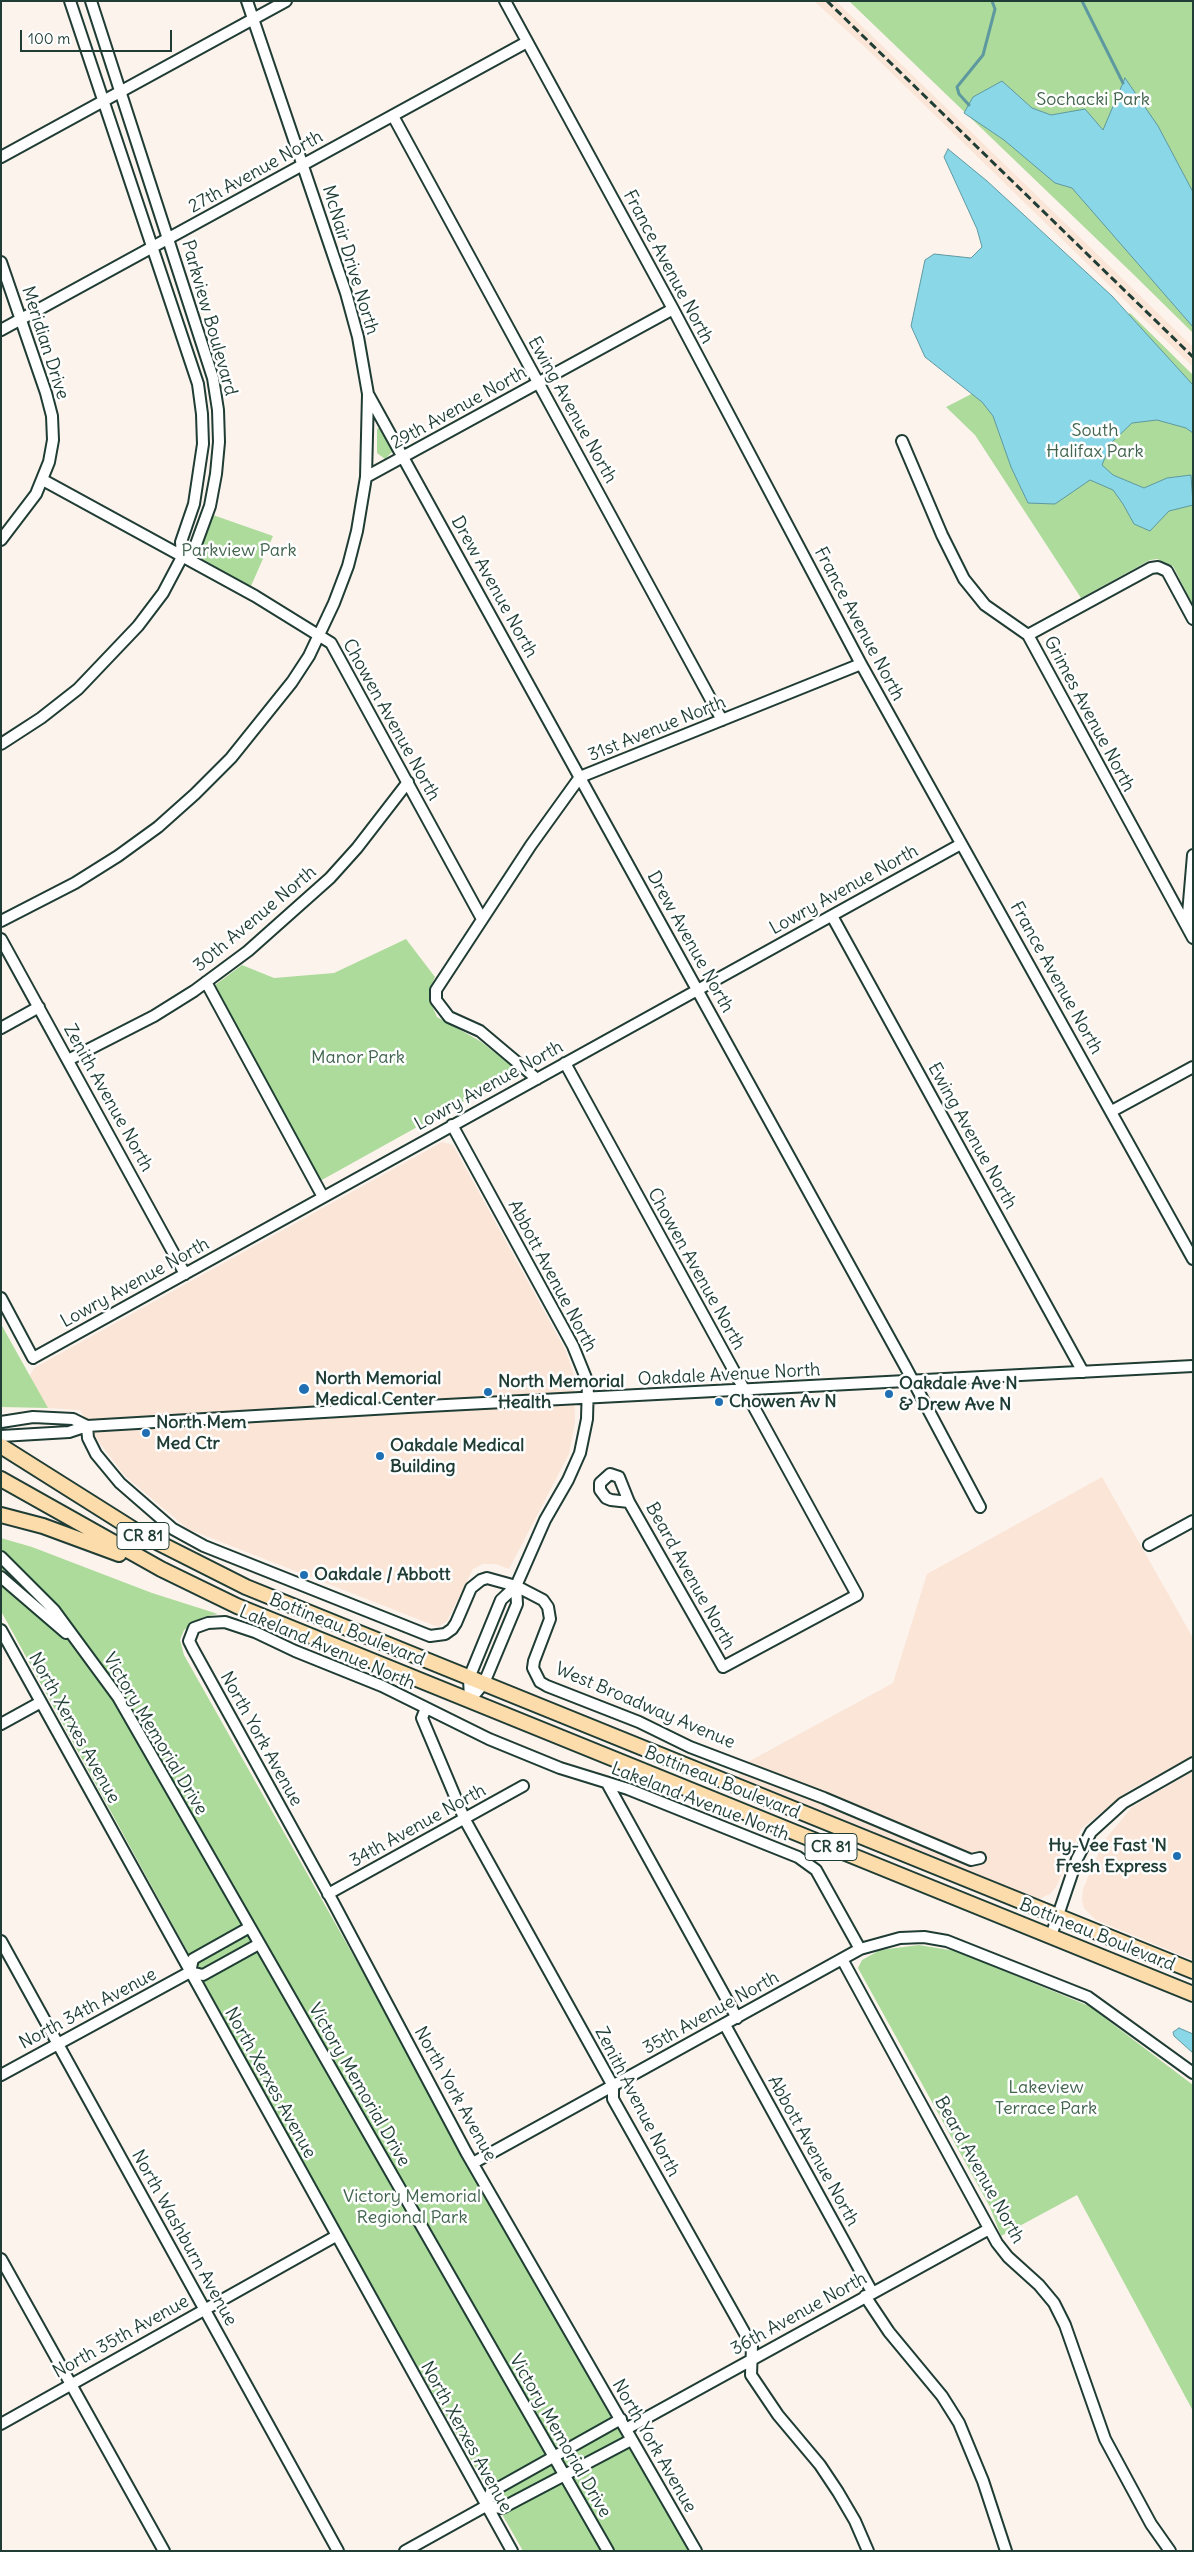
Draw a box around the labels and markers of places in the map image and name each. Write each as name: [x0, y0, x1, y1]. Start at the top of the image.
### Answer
place label: North Memorial Medical Center: [315, 1368, 441, 1410]
place label: North Memorial Health: [498, 1371, 624, 1414]
place label: Oakdale Ave N & Drew Ave N: [899, 1373, 1018, 1416]
marker: North Memorial Medical Center: [297, 1382, 311, 1396]
marker: North Memorial Health: [482, 1386, 494, 1398]
marker: Oakdale Ave N & Drew Ave N: [883, 1388, 895, 1400]
place label: Chowen Av N: [729, 1391, 837, 1413]
marker: Chowen Av N: [713, 1396, 725, 1408]
place label: North Mem Med Ctr: [156, 1412, 246, 1455]
marker: North Mem Med Ctr: [140, 1427, 152, 1439]
place label: Oakdale Medical Building: [390, 1435, 524, 1478]
marker: Oakdale Medical Building: [374, 1450, 386, 1462]
place label: Oakdale / Abbott: [314, 1564, 451, 1586]
marker: Oakdale / Abbott: [298, 1569, 310, 1581]
place label: Hy-Vee Fast 'N Fresh Express: [1049, 1835, 1167, 1878]
marker: Hy-Vee Fast 'N Fresh Express: [1171, 1850, 1183, 1862]

